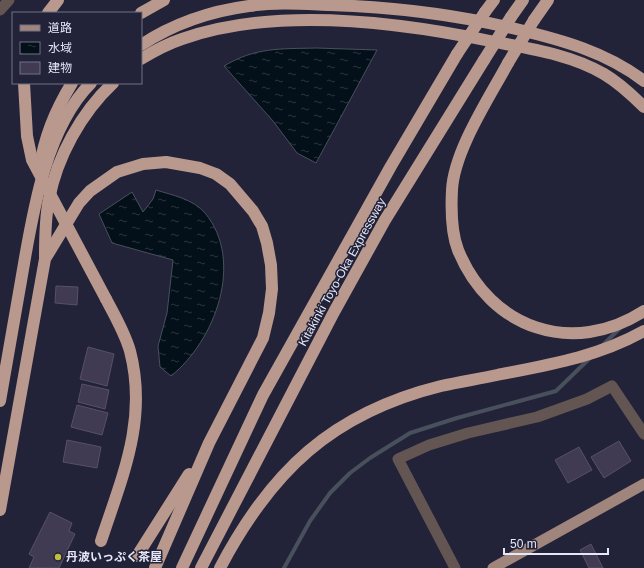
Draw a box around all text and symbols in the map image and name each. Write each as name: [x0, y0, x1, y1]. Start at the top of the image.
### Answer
legend: [12, 12, 142, 84]
text: 道路: [48, 21, 72, 35]
text: 水域: [48, 41, 72, 55]
text: 建物: [48, 61, 72, 75]
street label: Kitakinki Toyo-Oka Expressway: [295, 195, 389, 349]
scale bar: [504, 530, 608, 556]
text: 50 m: [510, 537, 537, 551]
place label: 丹波いっぷく茶屋: [66, 550, 162, 564]
marker: 丹波いっぷく茶屋: [53, 552, 63, 562]

